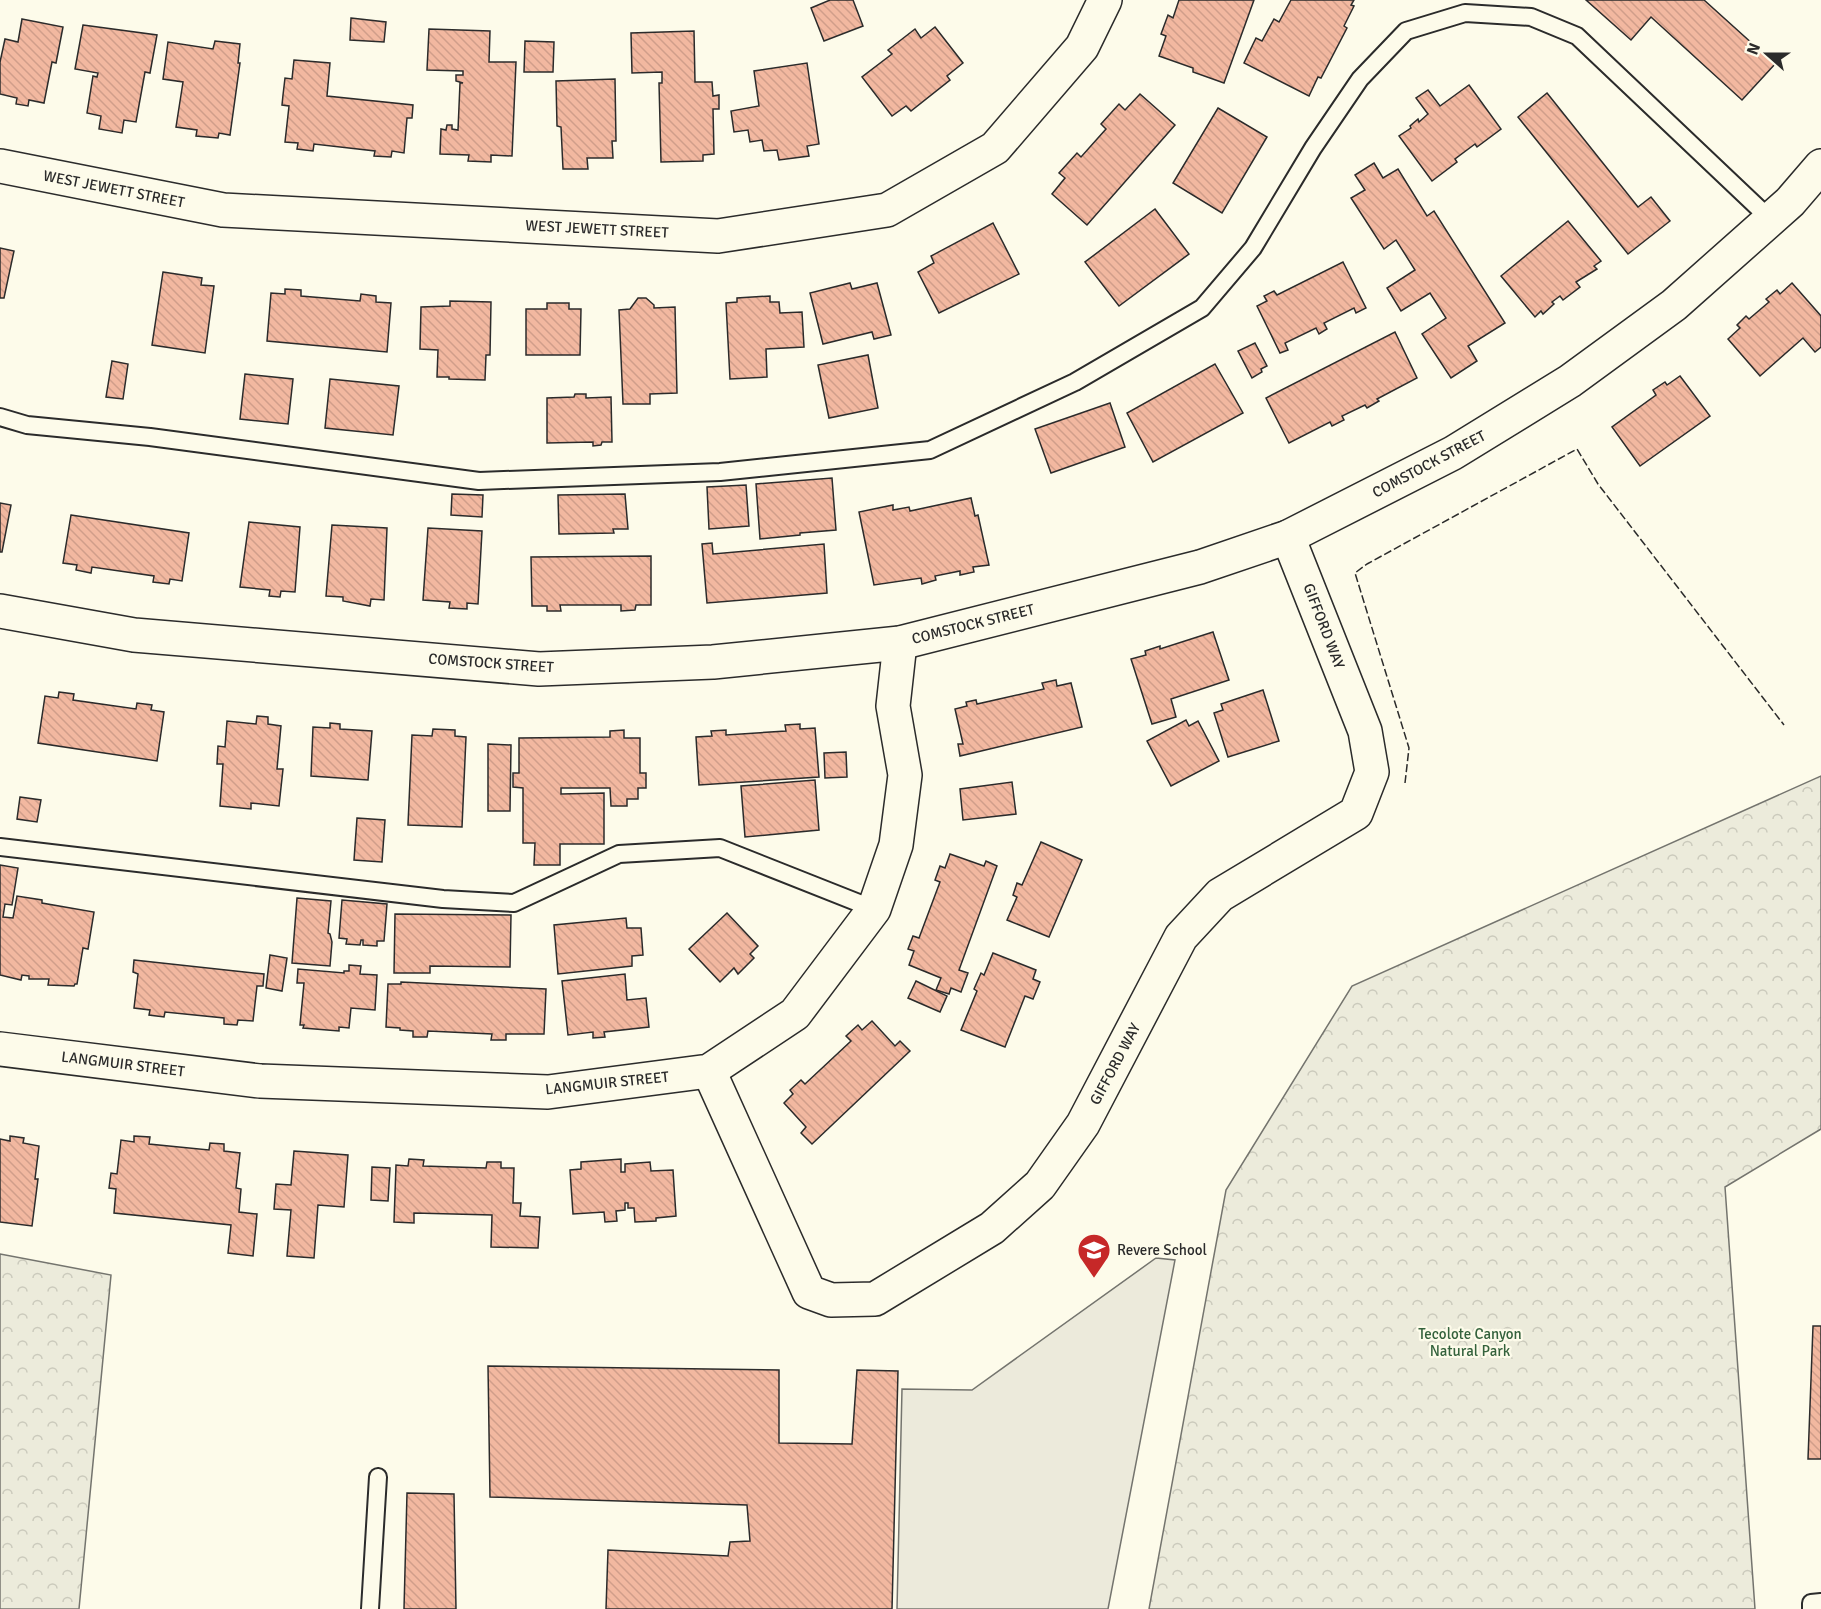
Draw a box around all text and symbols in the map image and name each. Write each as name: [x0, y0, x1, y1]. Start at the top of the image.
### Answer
north arrow: [1737, 24, 1797, 84]
text: N: [1743, 40, 1765, 58]
street label: WEST JEWETT STREET: [42, 166, 187, 212]
street label: WEST JEWETT STREET: [525, 216, 670, 242]
street label: COMSTOCK STREET: [1369, 426, 1489, 501]
street label: GIFFORD WAY: [1300, 581, 1349, 672]
street label: COMSTOCK STREET: [910, 600, 1037, 648]
street label: COMSTOCK STREET: [428, 650, 555, 676]
street label: GIFFORD WAY: [1086, 1020, 1144, 1108]
street label: LANGMUIR STREET: [60, 1047, 186, 1081]
street label: LANGMUIR STREET: [544, 1067, 670, 1098]
school or university icon: Revere School: [1076, 1232, 1112, 1279]
place label: Revere School: [1117, 1241, 1207, 1259]
park label: Tecolote Canyon Natural Park: [1418, 1325, 1522, 1360]

